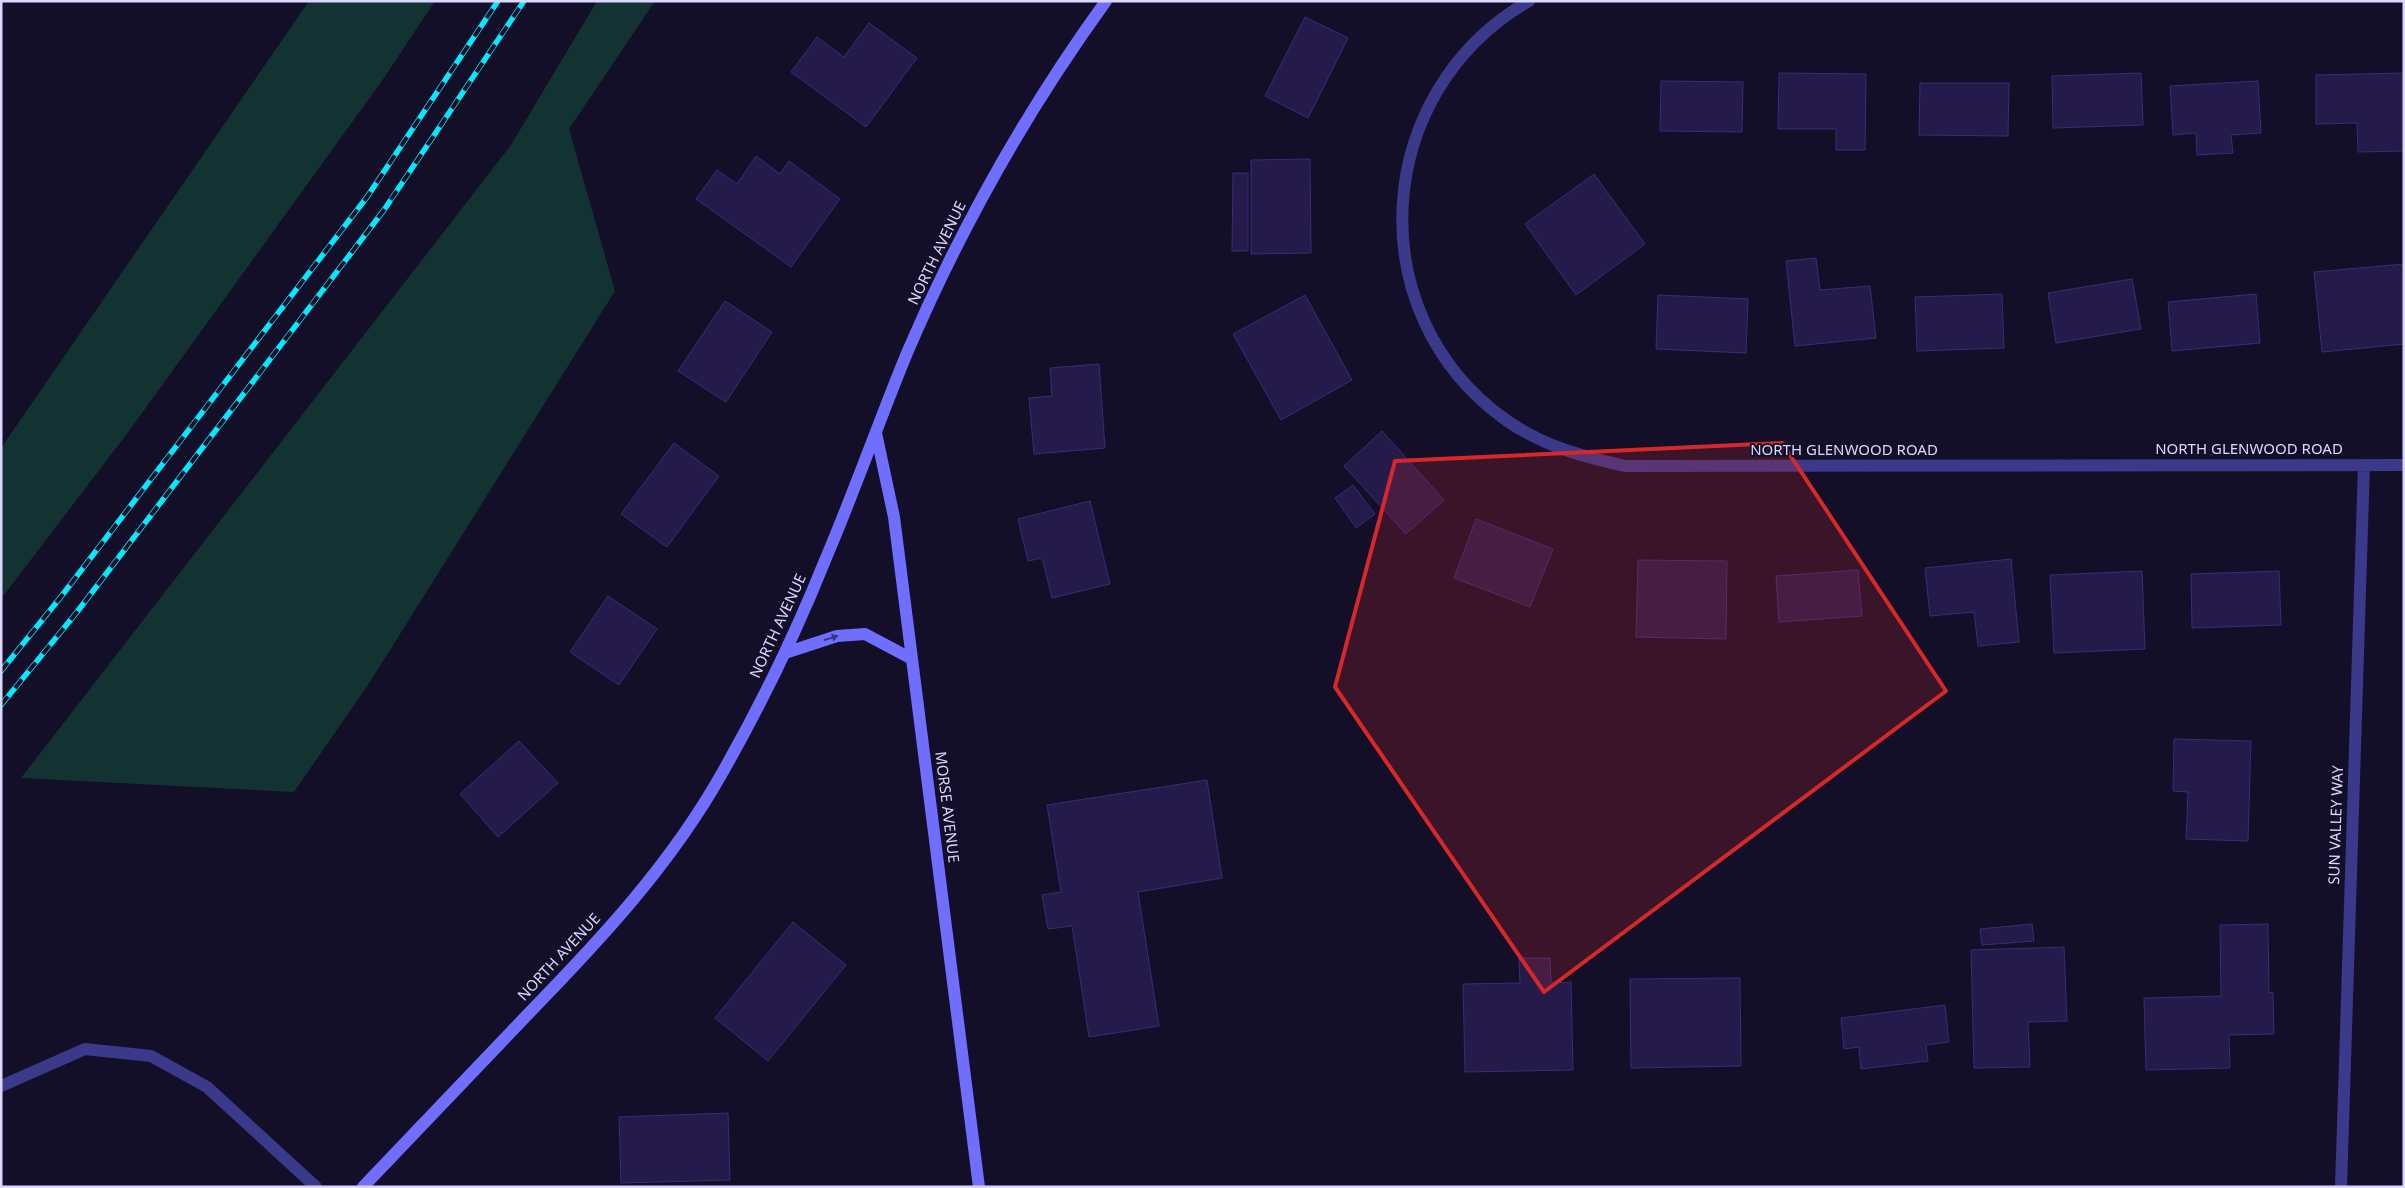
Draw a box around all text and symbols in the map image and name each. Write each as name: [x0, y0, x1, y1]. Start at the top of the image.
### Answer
street label: NORTH AVENUE: [902, 197, 970, 308]
street label: NORTH GLENWOOD ROAD: [2155, 438, 2343, 458]
street label: NORTH GLENWOOD ROAD: [1750, 439, 1938, 459]
street label: NORTH AVENUE: [744, 570, 810, 681]
one-way arrow: [824, 634, 839, 642]
street label: MORSE AVENUE: [931, 750, 965, 864]
street label: SUN VALLEY WAY: [2323, 764, 2347, 885]
street label: NORTH AVENUE: [512, 908, 604, 1004]

